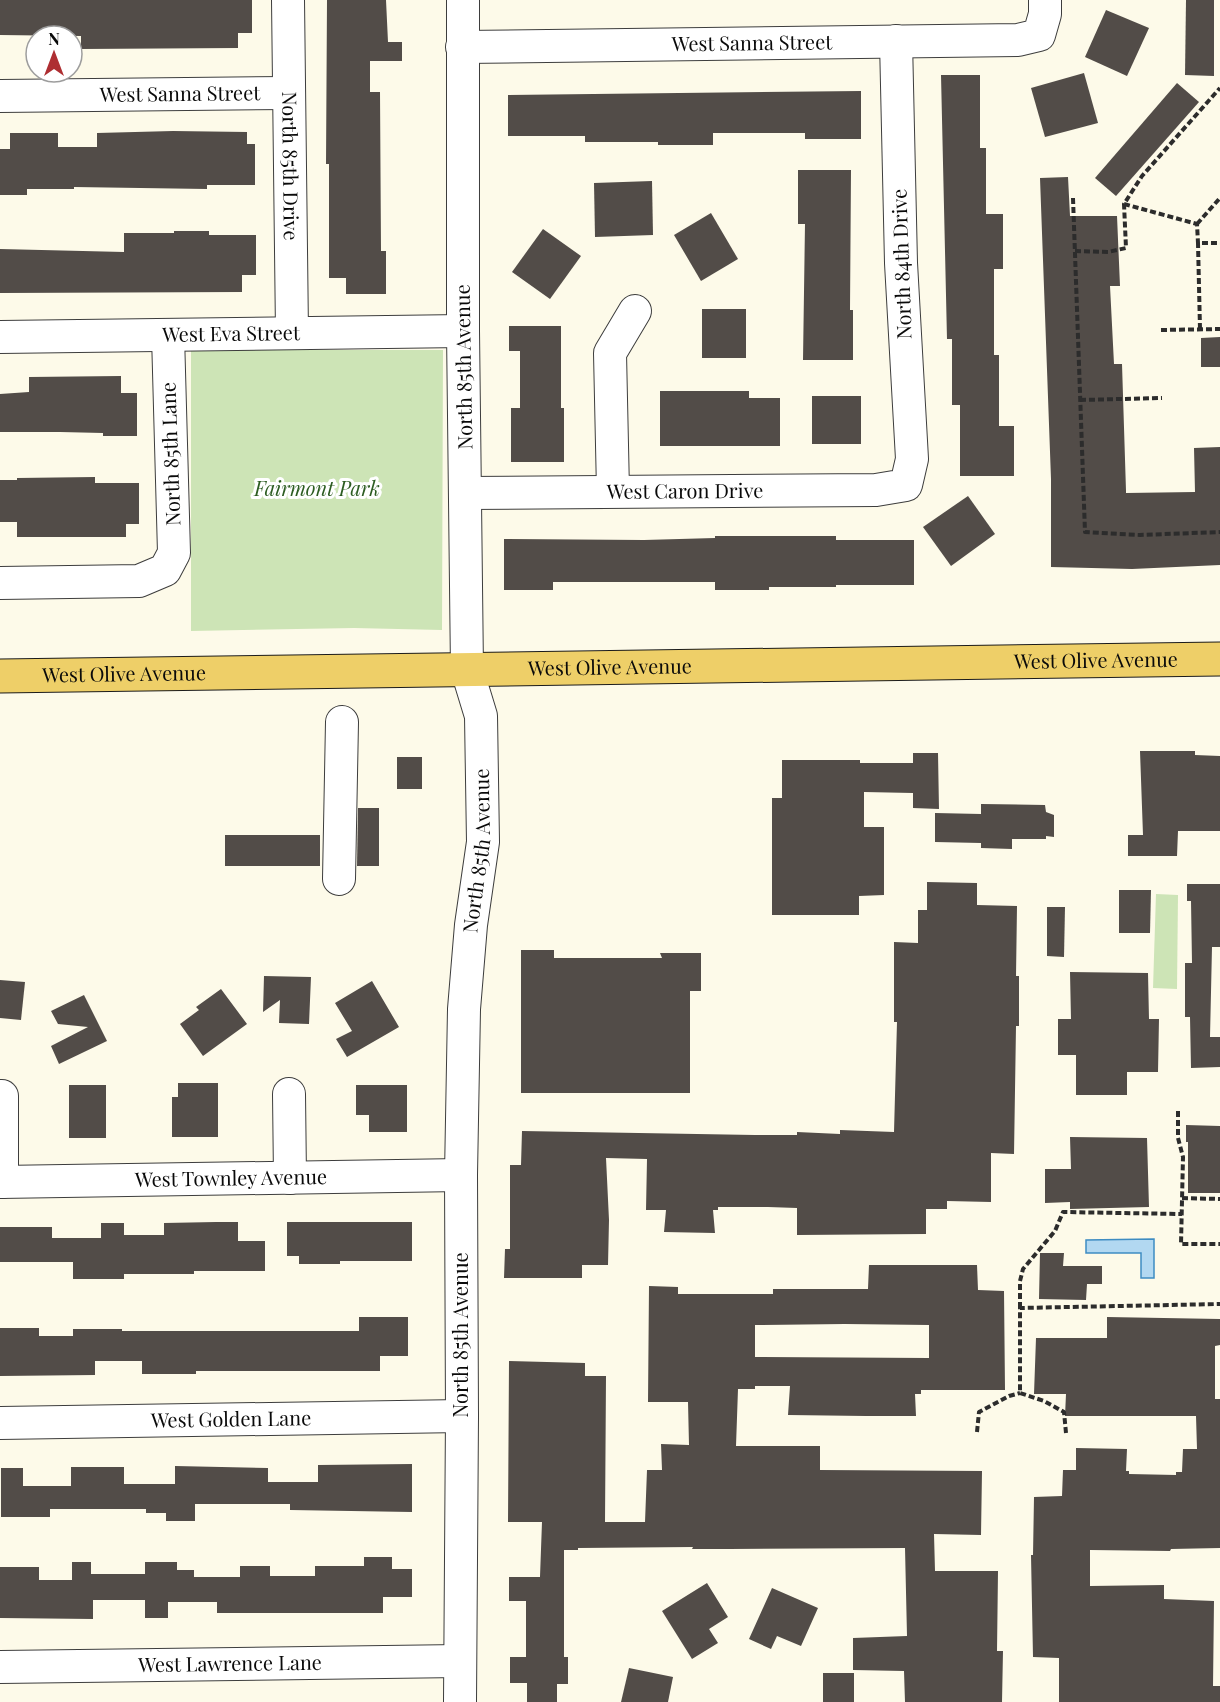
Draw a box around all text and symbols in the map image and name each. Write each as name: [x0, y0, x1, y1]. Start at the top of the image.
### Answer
north arrow: [24, 24, 84, 84]
street label: West Sanna Street: [670, 27, 833, 56]
text: N: [48, 28, 60, 49]
street label: West Sanna Street: [98, 78, 261, 107]
street label: North 85th Drive: [277, 91, 306, 241]
street label: North 84th Drive: [884, 188, 917, 340]
street label: North 85th Avenue: [448, 284, 477, 450]
street label: West Eva Street: [161, 318, 301, 347]
street label: North 85th Lane: [154, 382, 186, 526]
park label: Fairmont Park: [253, 474, 380, 501]
street label: West Caron Drive: [606, 476, 763, 504]
street label: West Olive Avenue: [1013, 645, 1178, 674]
street label: West Olive Avenue: [527, 651, 692, 681]
street label: West Olive Avenue: [41, 658, 206, 687]
street label: North 85th Avenue: [455, 768, 495, 934]
street label: West Townley Avenue: [134, 1162, 327, 1192]
street label: North 85th Avenue: [446, 1252, 473, 1418]
street label: West Golden Lane: [150, 1403, 311, 1433]
street label: West Lawrence Lane: [137, 1648, 322, 1677]

